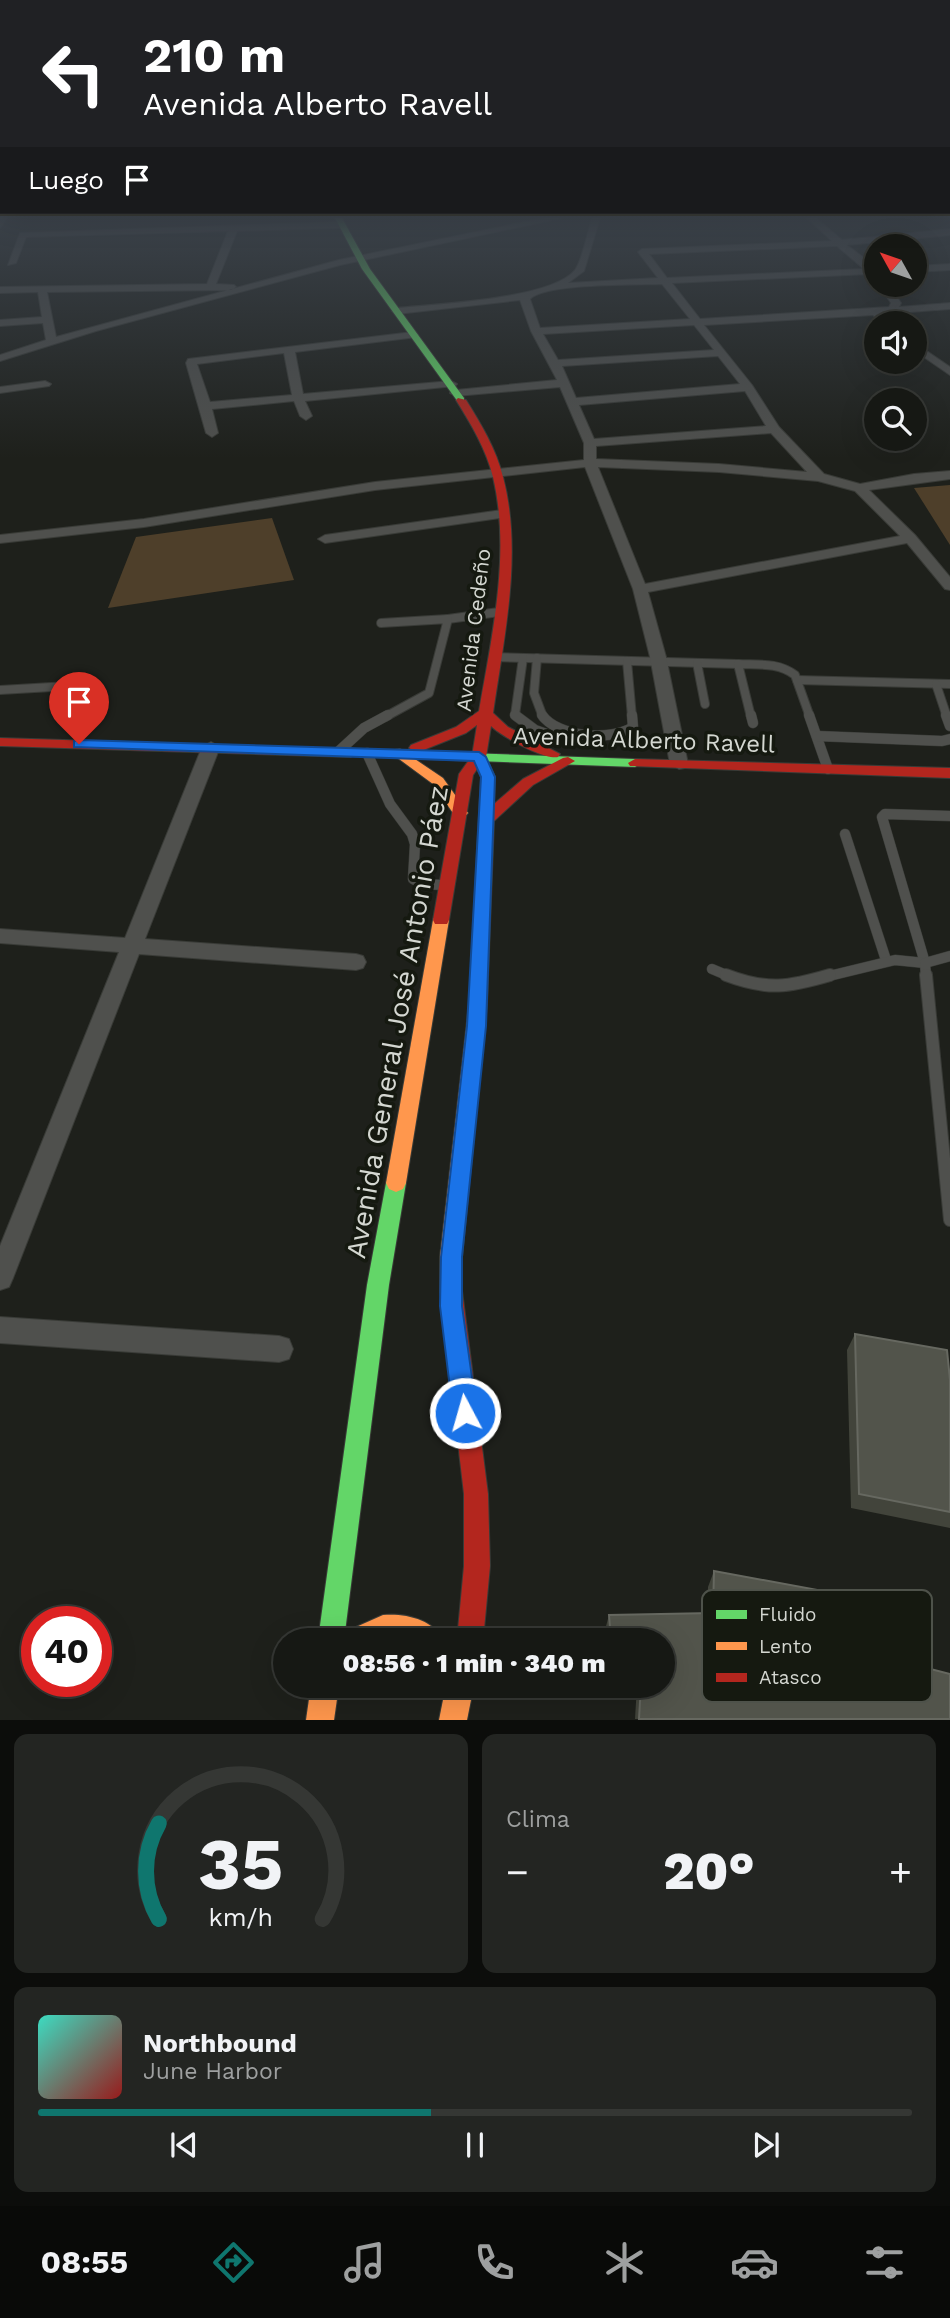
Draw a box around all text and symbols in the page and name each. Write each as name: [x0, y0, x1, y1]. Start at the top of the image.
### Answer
text: 210 m: [143, 26, 285, 84]
icon: left: [28, 28, 119, 119]
text: Avenida Alberto Ravell: [143, 85, 492, 123]
icon: arrive: [118, 161, 156, 199]
text: Luego: [28, 165, 104, 195]
north arrow: [864, 234, 928, 298]
map controls: [864, 234, 927, 451]
button: sound: [864, 311, 927, 374]
button: search: [864, 388, 927, 451]
street label: Avenida Cedeño: [451, 547, 495, 713]
pin: [49, 672, 109, 744]
icon: arrive: [60, 683, 98, 721]
street label: Avenida Alberto Ravell: [513, 721, 776, 759]
street label: Avenida General José Antonio Páez: [339, 783, 455, 1261]
position arrow: [428, 1376, 502, 1450]
legend: [702, 1590, 932, 1702]
text: Fluido: [759, 1603, 817, 1626]
speed limit sign: 40: [21, 1606, 112, 1697]
text: Lento: [759, 1635, 812, 1658]
text: 08:56 · 1 min · 340 m: [343, 1648, 606, 1678]
text: Atasco: [759, 1666, 822, 1689]
text: Clima: [506, 1806, 570, 1833]
text: 35: [198, 1822, 284, 1908]
text: 20°: [663, 1841, 755, 1902]
text: −: [506, 1850, 529, 1894]
text: +: [889, 1850, 912, 1894]
text: km/h: [209, 1903, 273, 1932]
text: Northbound: [143, 2028, 297, 2058]
text: June Harbor: [143, 2058, 282, 2085]
icon: previous: [165, 2126, 203, 2164]
icon: pause: [456, 2126, 494, 2164]
icon: next: [747, 2126, 785, 2164]
icon: directions: [209, 2238, 258, 2287]
icon: music: [340, 2238, 389, 2287]
icon: phone: [470, 2238, 519, 2287]
icon: climate: [600, 2238, 649, 2287]
icon: car: [730, 2238, 779, 2287]
icon: filters: [860, 2238, 909, 2287]
text: 08:55: [41, 2243, 128, 2281]

